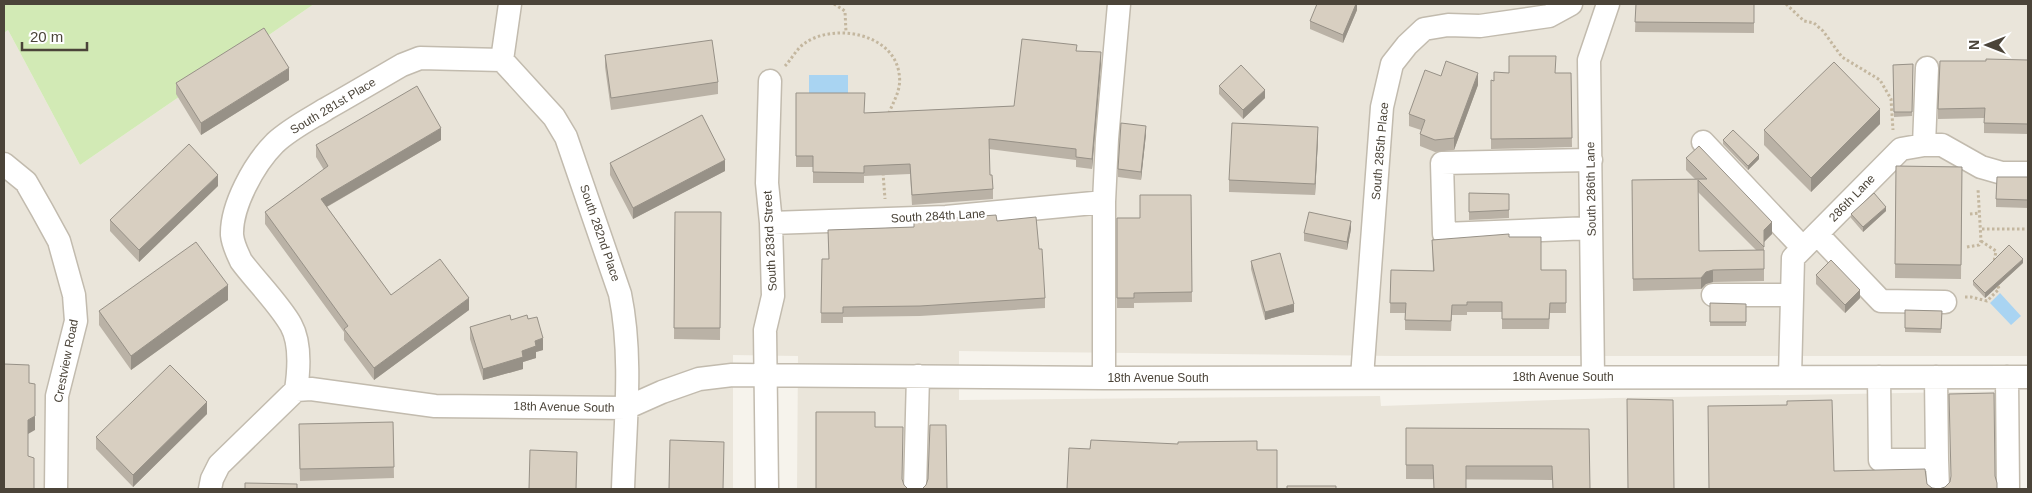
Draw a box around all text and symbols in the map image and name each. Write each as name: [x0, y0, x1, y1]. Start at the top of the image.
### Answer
scale bar: [22, 20, 88, 52]
north arrow: [1962, 20, 2012, 70]
text: 20 m: [30, 28, 63, 45]
text: N: [1966, 40, 1982, 50]
street label: South 281st Place: [288, 75, 379, 137]
street label: South 285th Place: [1369, 101, 1391, 200]
street label: South 286th Lane: [1583, 141, 1599, 236]
street label: 286th Lane: [1826, 171, 1878, 224]
street label: South 282nd Place: [577, 183, 623, 284]
street label: South 283rd Street: [760, 190, 780, 292]
street label: South 284th Lane: [890, 207, 986, 225]
street label: Crestview Road: [51, 318, 81, 404]
street label: 18th Avenue South: [1512, 370, 1614, 384]
street label: 18th Avenue South: [1107, 371, 1209, 385]
street label: 18th Avenue South: [513, 399, 615, 415]

